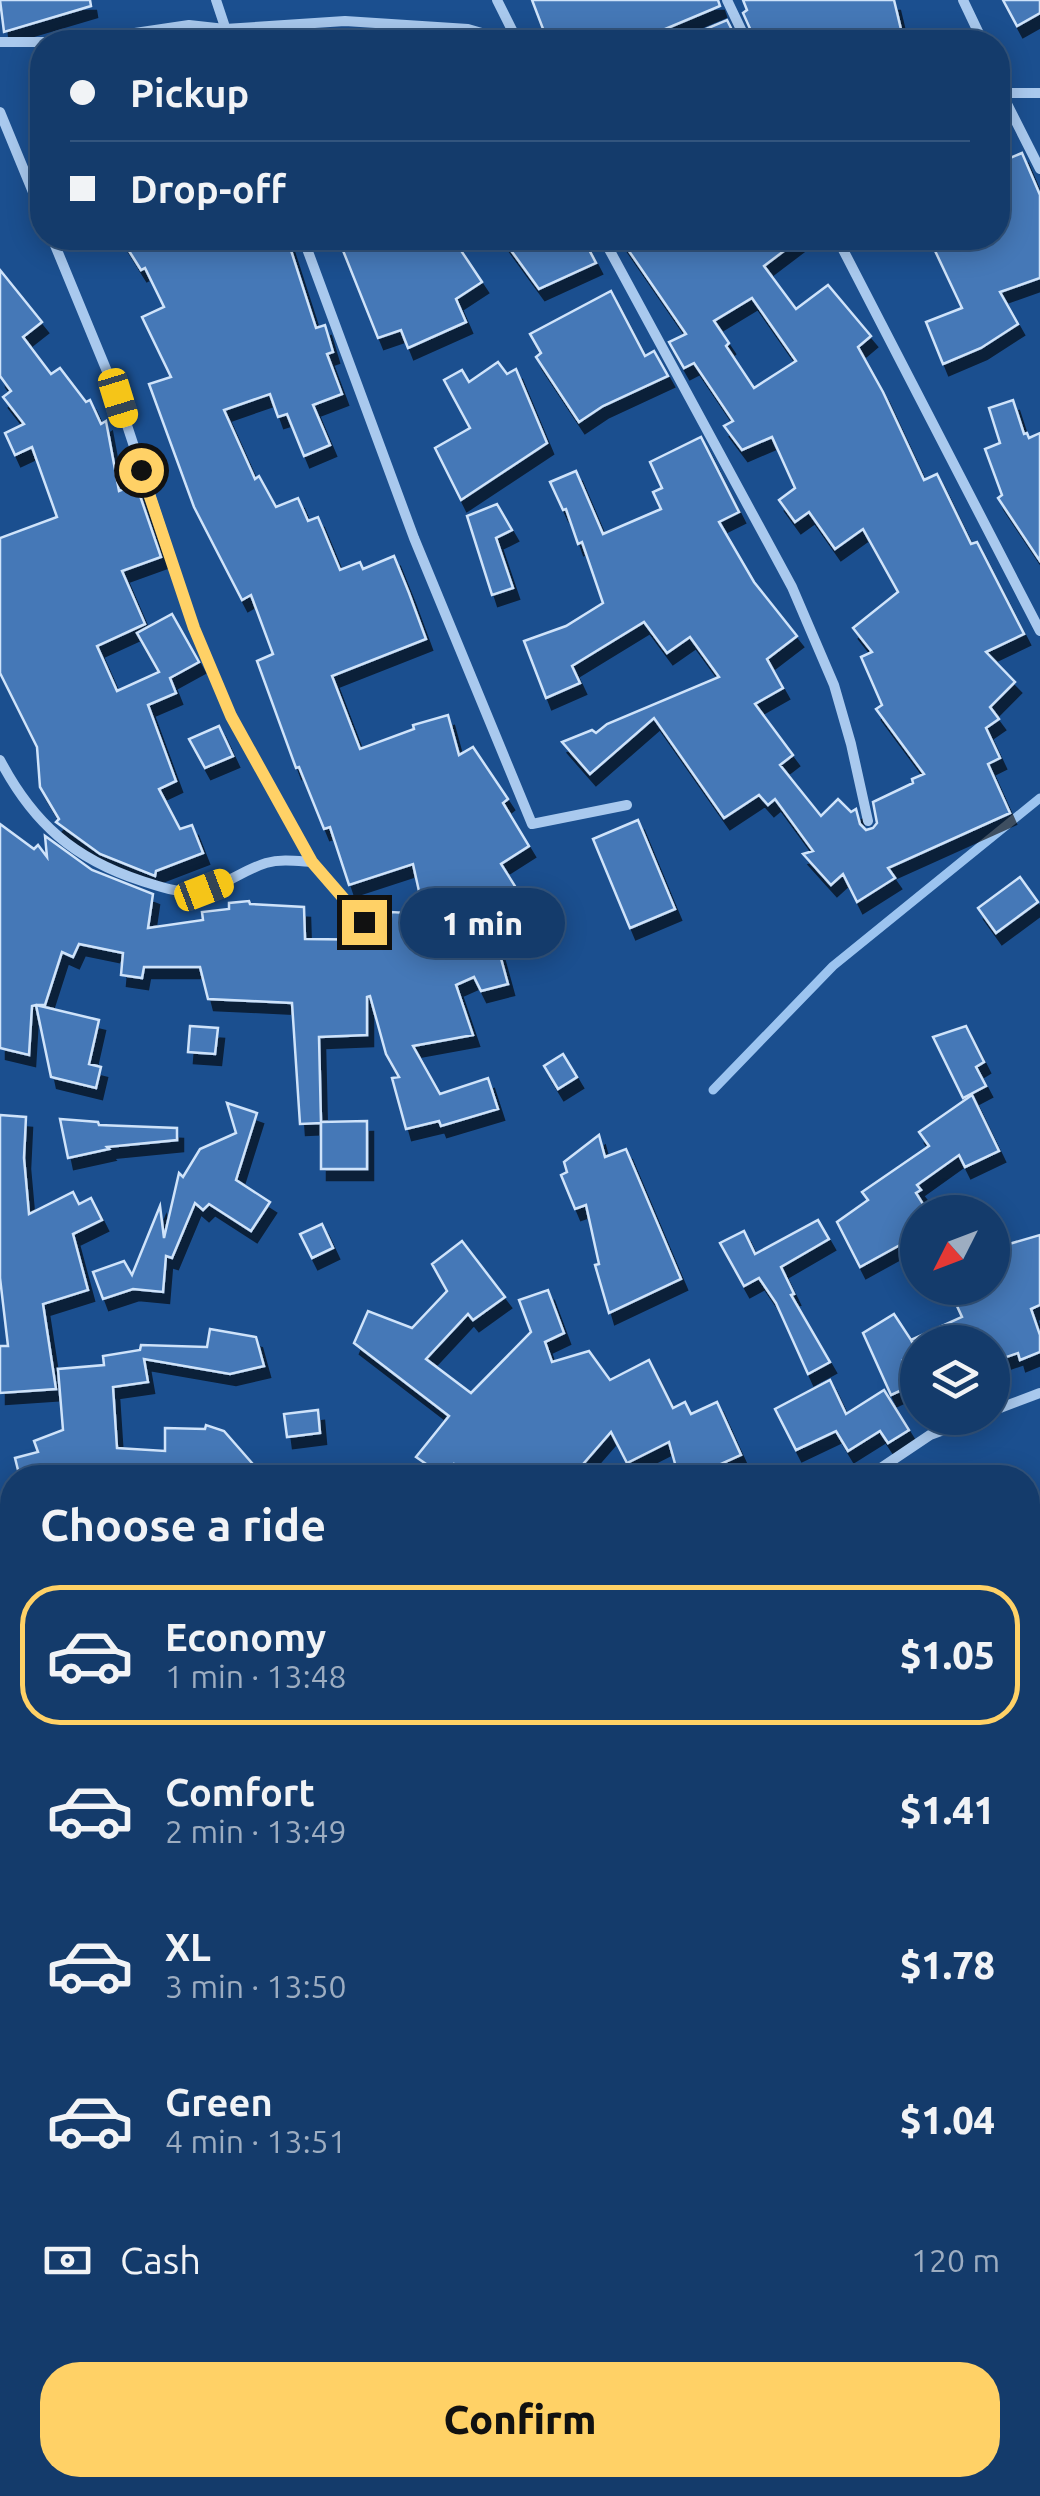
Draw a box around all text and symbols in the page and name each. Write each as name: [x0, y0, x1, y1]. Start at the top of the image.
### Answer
text: Pickup: [130, 72, 249, 114]
text: Drop-off: [130, 168, 286, 210]
car: [95, 365, 141, 431]
route start: [119, 448, 164, 493]
car: [171, 865, 237, 915]
callout: 1 min: [399, 887, 564, 957]
route end: [342, 900, 387, 945]
text: 1 min: [442, 905, 523, 941]
north arrow: [900, 1195, 1010, 1305]
map controls: [900, 1195, 1010, 1435]
button: layers: [900, 1325, 1010, 1435]
text: Choose a ride: [40, 1499, 326, 1550]
icon: car: [45, 1610, 135, 1700]
text: Economy: [165, 1616, 326, 1658]
text: $1.05: [900, 1634, 995, 1676]
text: 1 min · 13:48: [165, 1658, 347, 1694]
icon: car: [45, 1765, 135, 1855]
text: Comfort: [165, 1771, 315, 1813]
text: $1.41: [900, 1789, 995, 1831]
text: 2 min · 13:49: [165, 1813, 347, 1849]
icon: car: [45, 1920, 135, 2010]
text: XL: [165, 1926, 211, 1968]
text: $1.78: [900, 1944, 995, 1986]
text: 3 min · 13:50: [165, 1968, 347, 2004]
icon: car: [45, 2075, 135, 2165]
text: Green: [165, 2081, 273, 2123]
text: $1.04: [900, 2099, 995, 2141]
text: 4 min · 13:51: [165, 2123, 347, 2159]
icon: cash: [40, 2233, 95, 2288]
text: Cash: [120, 2239, 201, 2281]
text: 120 m: [911, 2242, 1000, 2278]
button: Confirm: [40, 2362, 1000, 2477]

